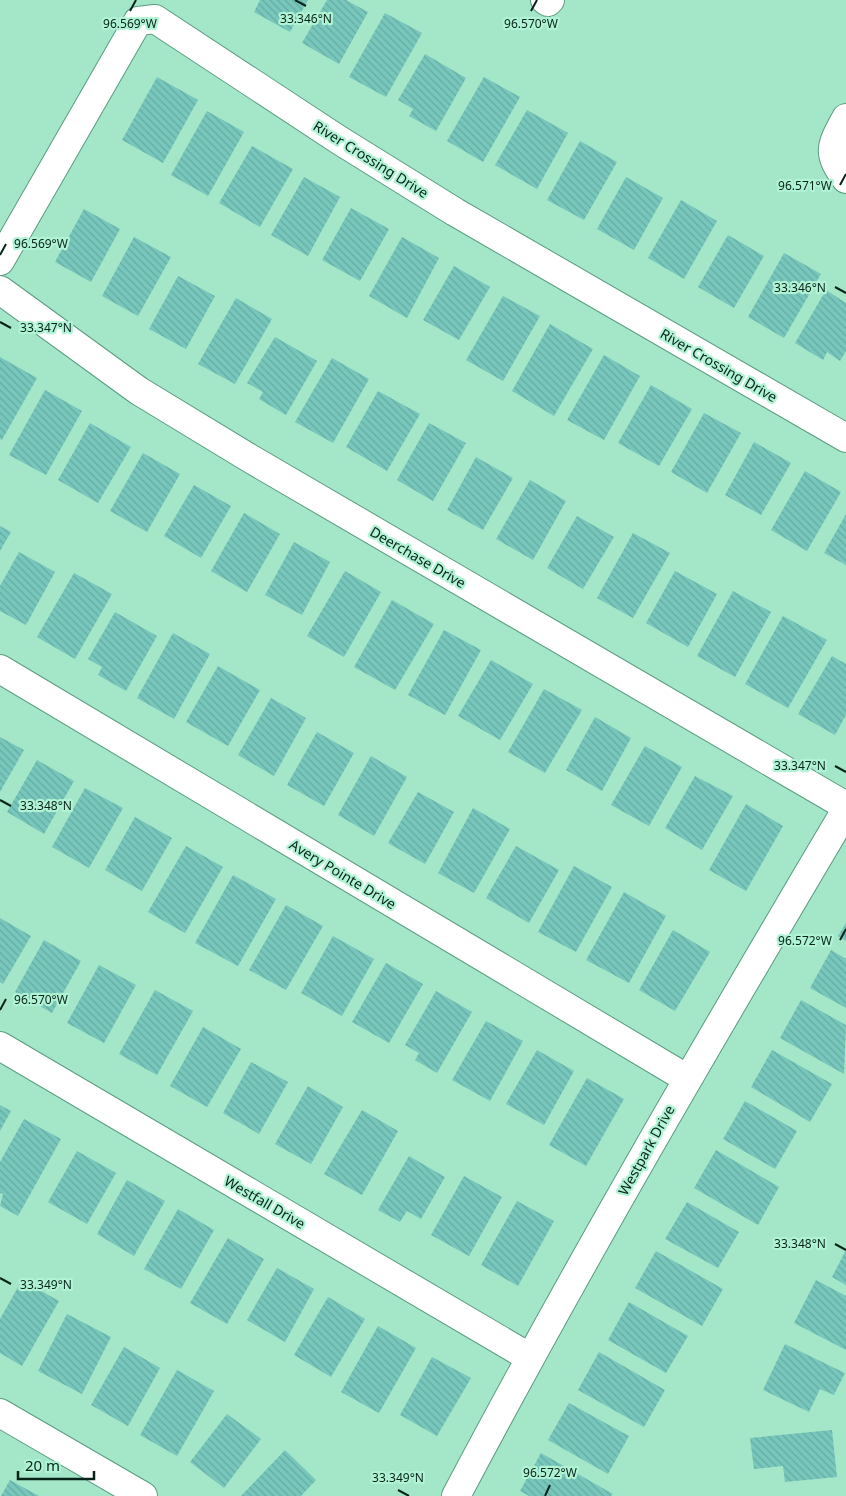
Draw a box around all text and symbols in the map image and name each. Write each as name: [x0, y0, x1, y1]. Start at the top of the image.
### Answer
text: 33.346°N: [280, 10, 332, 27]
text: 96.569°W: [103, 15, 157, 32]
text: 96.570°W: [504, 15, 558, 32]
street label: River Crossing Drive: [310, 116, 432, 202]
text: 96.571°W: [778, 177, 832, 194]
text: 96.569°W: [14, 235, 68, 252]
text: 33.346°N: [774, 279, 826, 296]
text: 33.347°N: [20, 319, 72, 336]
street label: River Crossing Drive: [657, 324, 781, 406]
street label: Deerchase Drive: [367, 522, 469, 592]
text: 33.347°N: [774, 757, 826, 774]
text: 33.348°N: [20, 797, 72, 814]
street label: Avery Pointe Drive: [286, 835, 400, 913]
text: 96.572°W: [778, 932, 832, 949]
text: 96.570°W: [14, 991, 68, 1008]
street label: Westpark Drive: [613, 1101, 679, 1199]
street label: Westfall Drive: [221, 1171, 309, 1233]
text: 33.348°N: [774, 1235, 826, 1252]
text: 33.349°N: [20, 1276, 72, 1293]
scale bar: [18, 1448, 94, 1480]
text: 20 m: [25, 1455, 60, 1475]
text: 96.572°W: [523, 1464, 577, 1481]
text: 33.349°N: [372, 1469, 424, 1486]

